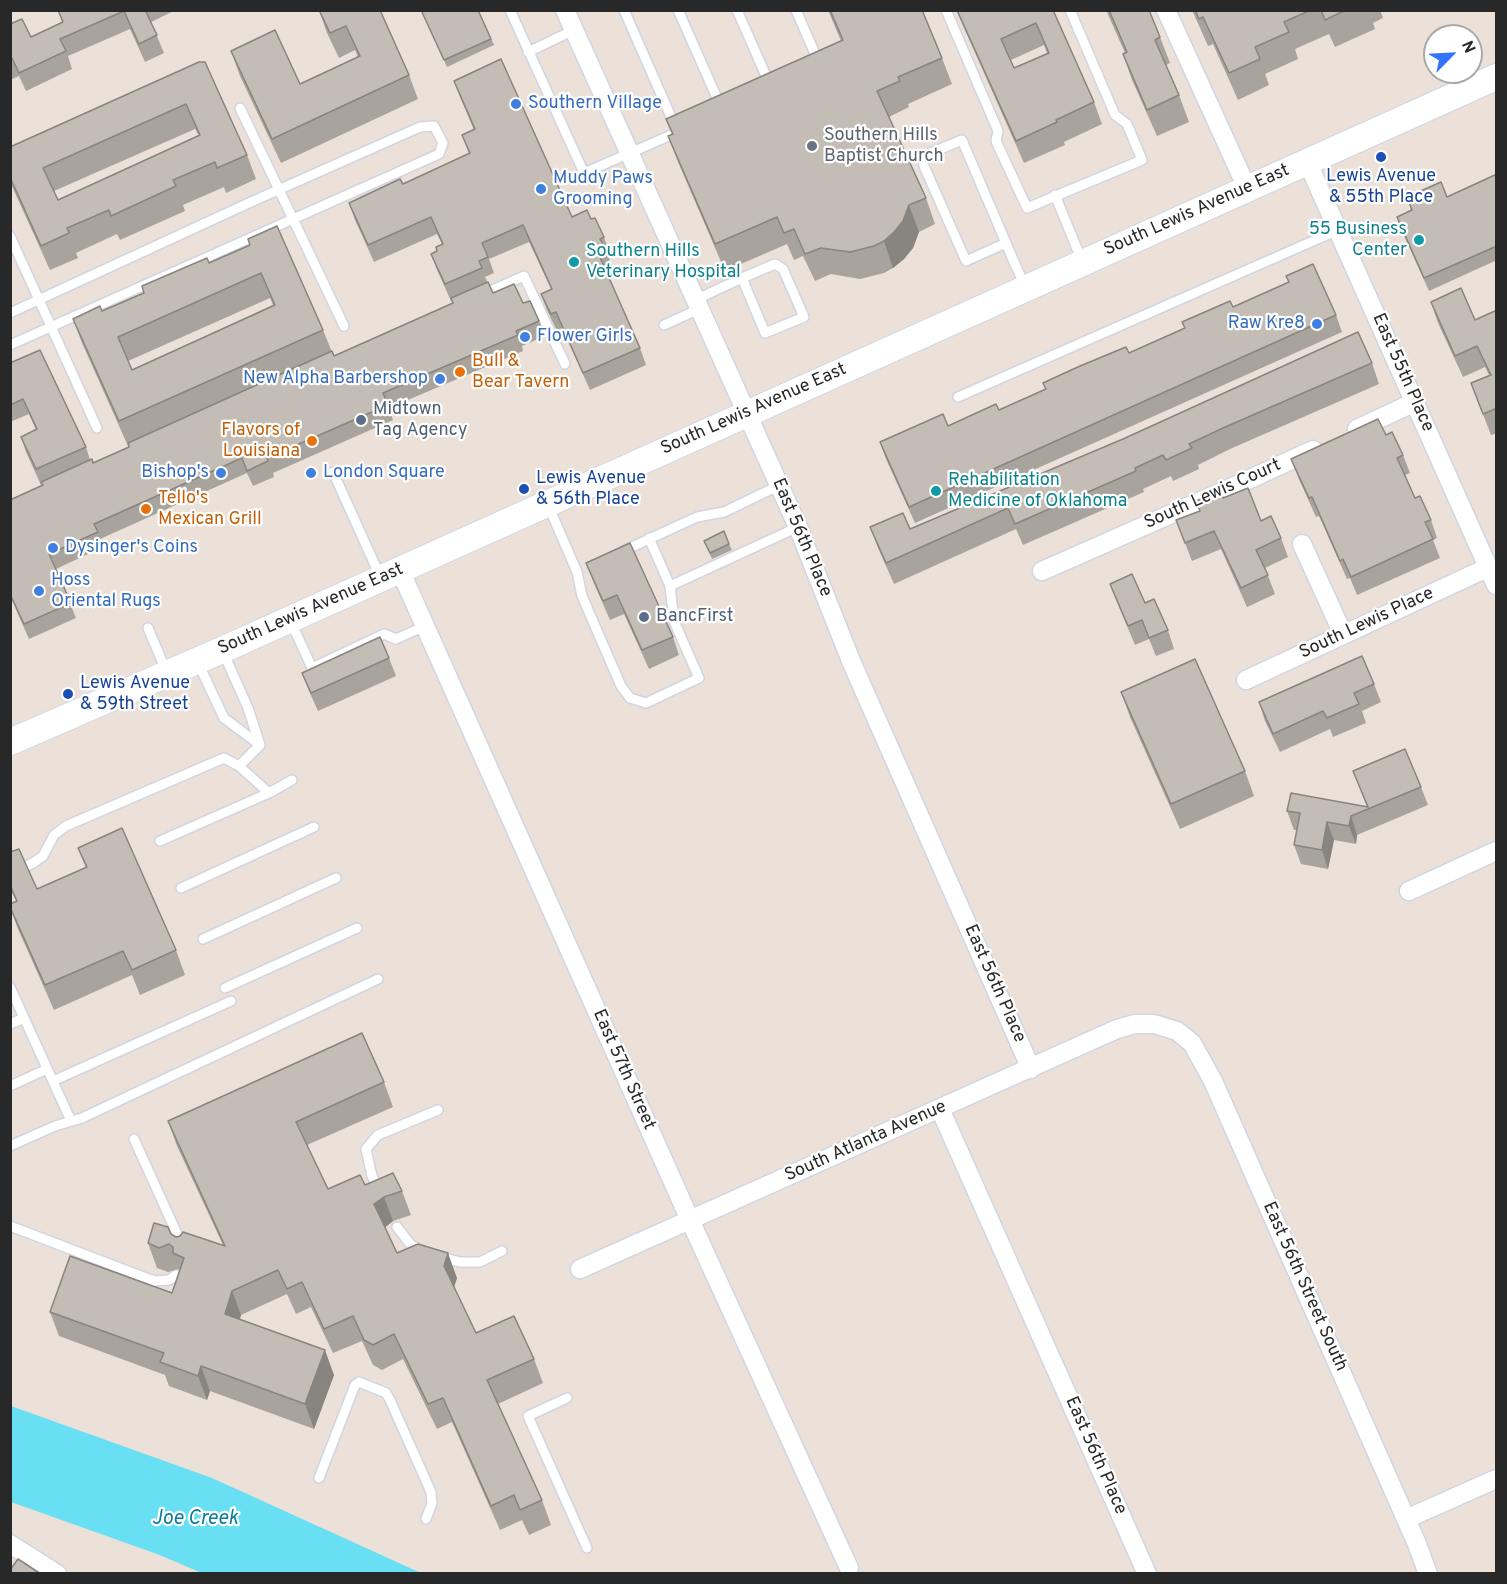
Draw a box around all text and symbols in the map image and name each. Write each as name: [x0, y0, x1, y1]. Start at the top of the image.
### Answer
north arrow: [1423, 24, 1483, 84]
text: N: [1456, 38, 1479, 57]
place label: Southern Village: [528, 93, 662, 115]
marker: Southern Village: [509, 97, 523, 111]
place label: Southern Hills Baptist Church: [824, 125, 944, 168]
marker: Southern Hills Baptist Church: [805, 139, 819, 153]
marker: Lewis Avenue & 55th Place: [1374, 150, 1388, 164]
street label: South Lewis Avenue East: [1101, 160, 1293, 262]
place label: Lewis Avenue & 55th Place: [1326, 166, 1436, 208]
place label: Muddy Paws Grooming: [553, 168, 653, 210]
marker: Muddy Paws Grooming: [534, 182, 548, 196]
place label: 55 Business Center: [1309, 219, 1407, 262]
marker: 55 Business Center: [1412, 233, 1426, 247]
place label: Southern Hills Veterinary Hospital: [586, 241, 741, 284]
marker: Southern Hills Veterinary Hospital: [567, 255, 581, 269]
street label: East 55th Place: [1366, 310, 1438, 436]
place label: Raw Kre8: [1228, 313, 1305, 335]
marker: Raw Kre8: [1310, 317, 1324, 331]
place label: Flower Girls: [537, 326, 633, 348]
marker: Flower Girls: [518, 330, 532, 344]
place label: Bull & Bear Tavern: [472, 351, 569, 394]
street label: South Lewis Avenue East: [658, 359, 850, 461]
marker: Bull & Bear Tavern: [453, 365, 467, 379]
place label: New Alpha Barbershop: [243, 368, 428, 390]
marker: New Alpha Barbershop: [433, 372, 447, 386]
place label: Midtown Tag Agency: [373, 399, 467, 442]
marker: Midtown Tag Agency: [354, 413, 368, 427]
place label: Flavors of Louisiana: [221, 420, 300, 462]
marker: Flavors of Louisiana: [305, 434, 319, 448]
street label: South Lewis Court: [1141, 455, 1285, 535]
place label: Bishop's: [141, 462, 209, 484]
place label: London Square: [323, 462, 445, 484]
marker: Bishop's: [214, 466, 228, 480]
marker: London Square: [304, 466, 318, 480]
place label: Lewis Avenue & 56th Place: [536, 468, 646, 510]
place label: Rehabilitation Medicine of Oklahoma: [948, 470, 1127, 512]
street label: East 56th Place: [766, 475, 836, 601]
marker: Lewis Avenue & 56th Place: [517, 482, 531, 496]
marker: Rehabilitation Medicine of Oklahoma: [929, 484, 943, 498]
place label: Tello's Mexican Grill: [158, 488, 262, 530]
marker: Tello's Mexican Grill: [139, 502, 153, 516]
place label: Dysinger's Coins: [65, 537, 198, 559]
marker: Dysinger's Coins: [46, 541, 60, 555]
street label: South Lewis Avenue East: [215, 559, 407, 661]
place label: Hoss Oriental Rugs: [51, 570, 161, 612]
street label: South Lewis Place: [1296, 583, 1438, 665]
marker: Hoss Oriental Rugs: [32, 584, 46, 598]
place label: BancFirst: [656, 606, 734, 628]
marker: BancFirst: [637, 610, 651, 624]
place label: Lewis Avenue & 59th Street: [80, 673, 190, 716]
marker: Lewis Avenue & 59th Street: [61, 687, 75, 701]
street label: East 56th Place: [958, 922, 1030, 1046]
street label: East 57th Street: [587, 1006, 659, 1134]
street label: South Atlanta Avenue: [782, 1097, 950, 1187]
street label: East 56th Street South: [1257, 1199, 1351, 1375]
street label: East 56th Place: [1059, 1394, 1131, 1518]
water label: Joe Creek: [152, 1508, 238, 1532]

